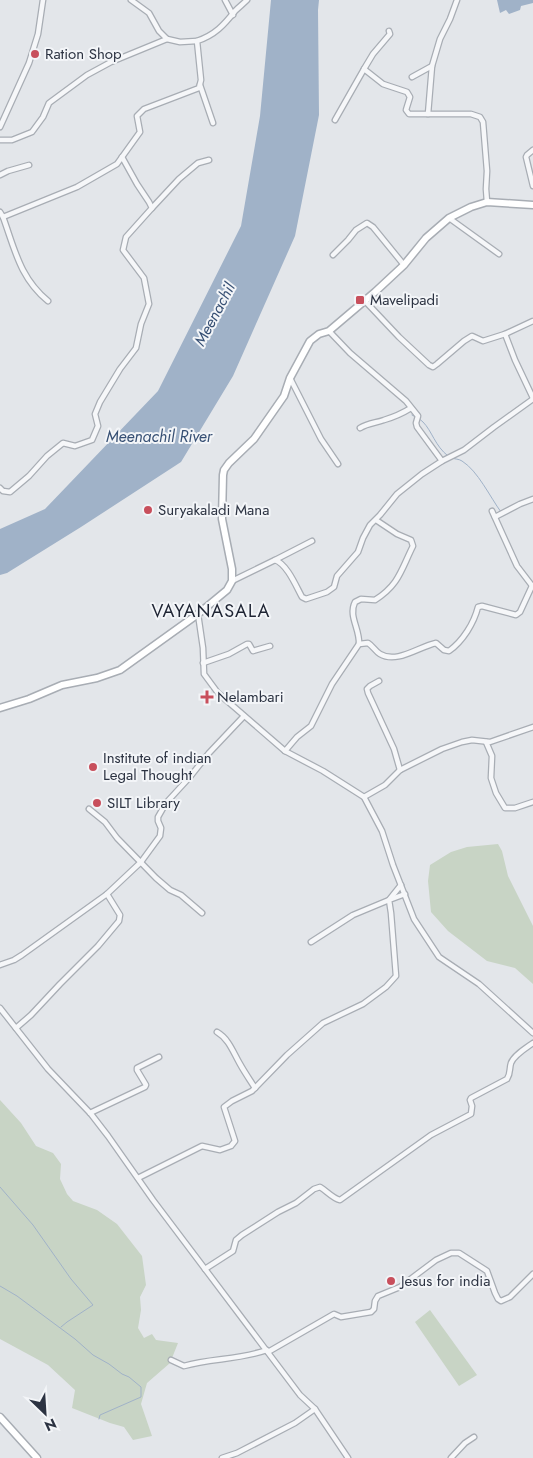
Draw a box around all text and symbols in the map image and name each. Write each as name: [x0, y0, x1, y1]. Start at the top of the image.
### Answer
place label: Ration Shop: [45, 43, 122, 65]
marker: Ration Shop: [29, 48, 41, 60]
water label: Meenachil: [188, 277, 241, 350]
place label: Mavelipadi: [370, 289, 439, 311]
marker: Mavelipadi: [354, 294, 366, 306]
water label: Meenachil River: [106, 425, 214, 448]
place label: Suryakaladi Mana: [158, 499, 269, 521]
marker: Suryakaladi Mana: [142, 504, 154, 516]
district label: VAYANASALA: [152, 598, 270, 624]
place label: Nelambari: [217, 686, 284, 708]
marker: Nelambari: [201, 691, 213, 703]
place label: Institute of indian Legal Thought: [103, 747, 212, 786]
marker: Institute of indian Legal Thought: [87, 761, 99, 773]
place label: SILT Library: [107, 792, 180, 814]
marker: SILT Library: [91, 797, 103, 809]
place label: Jesus for india: [399, 1270, 490, 1292]
marker: Jesus for india: [385, 1275, 397, 1287]
north arrow: [20, 1388, 70, 1438]
text: N: [41, 1413, 60, 1436]

